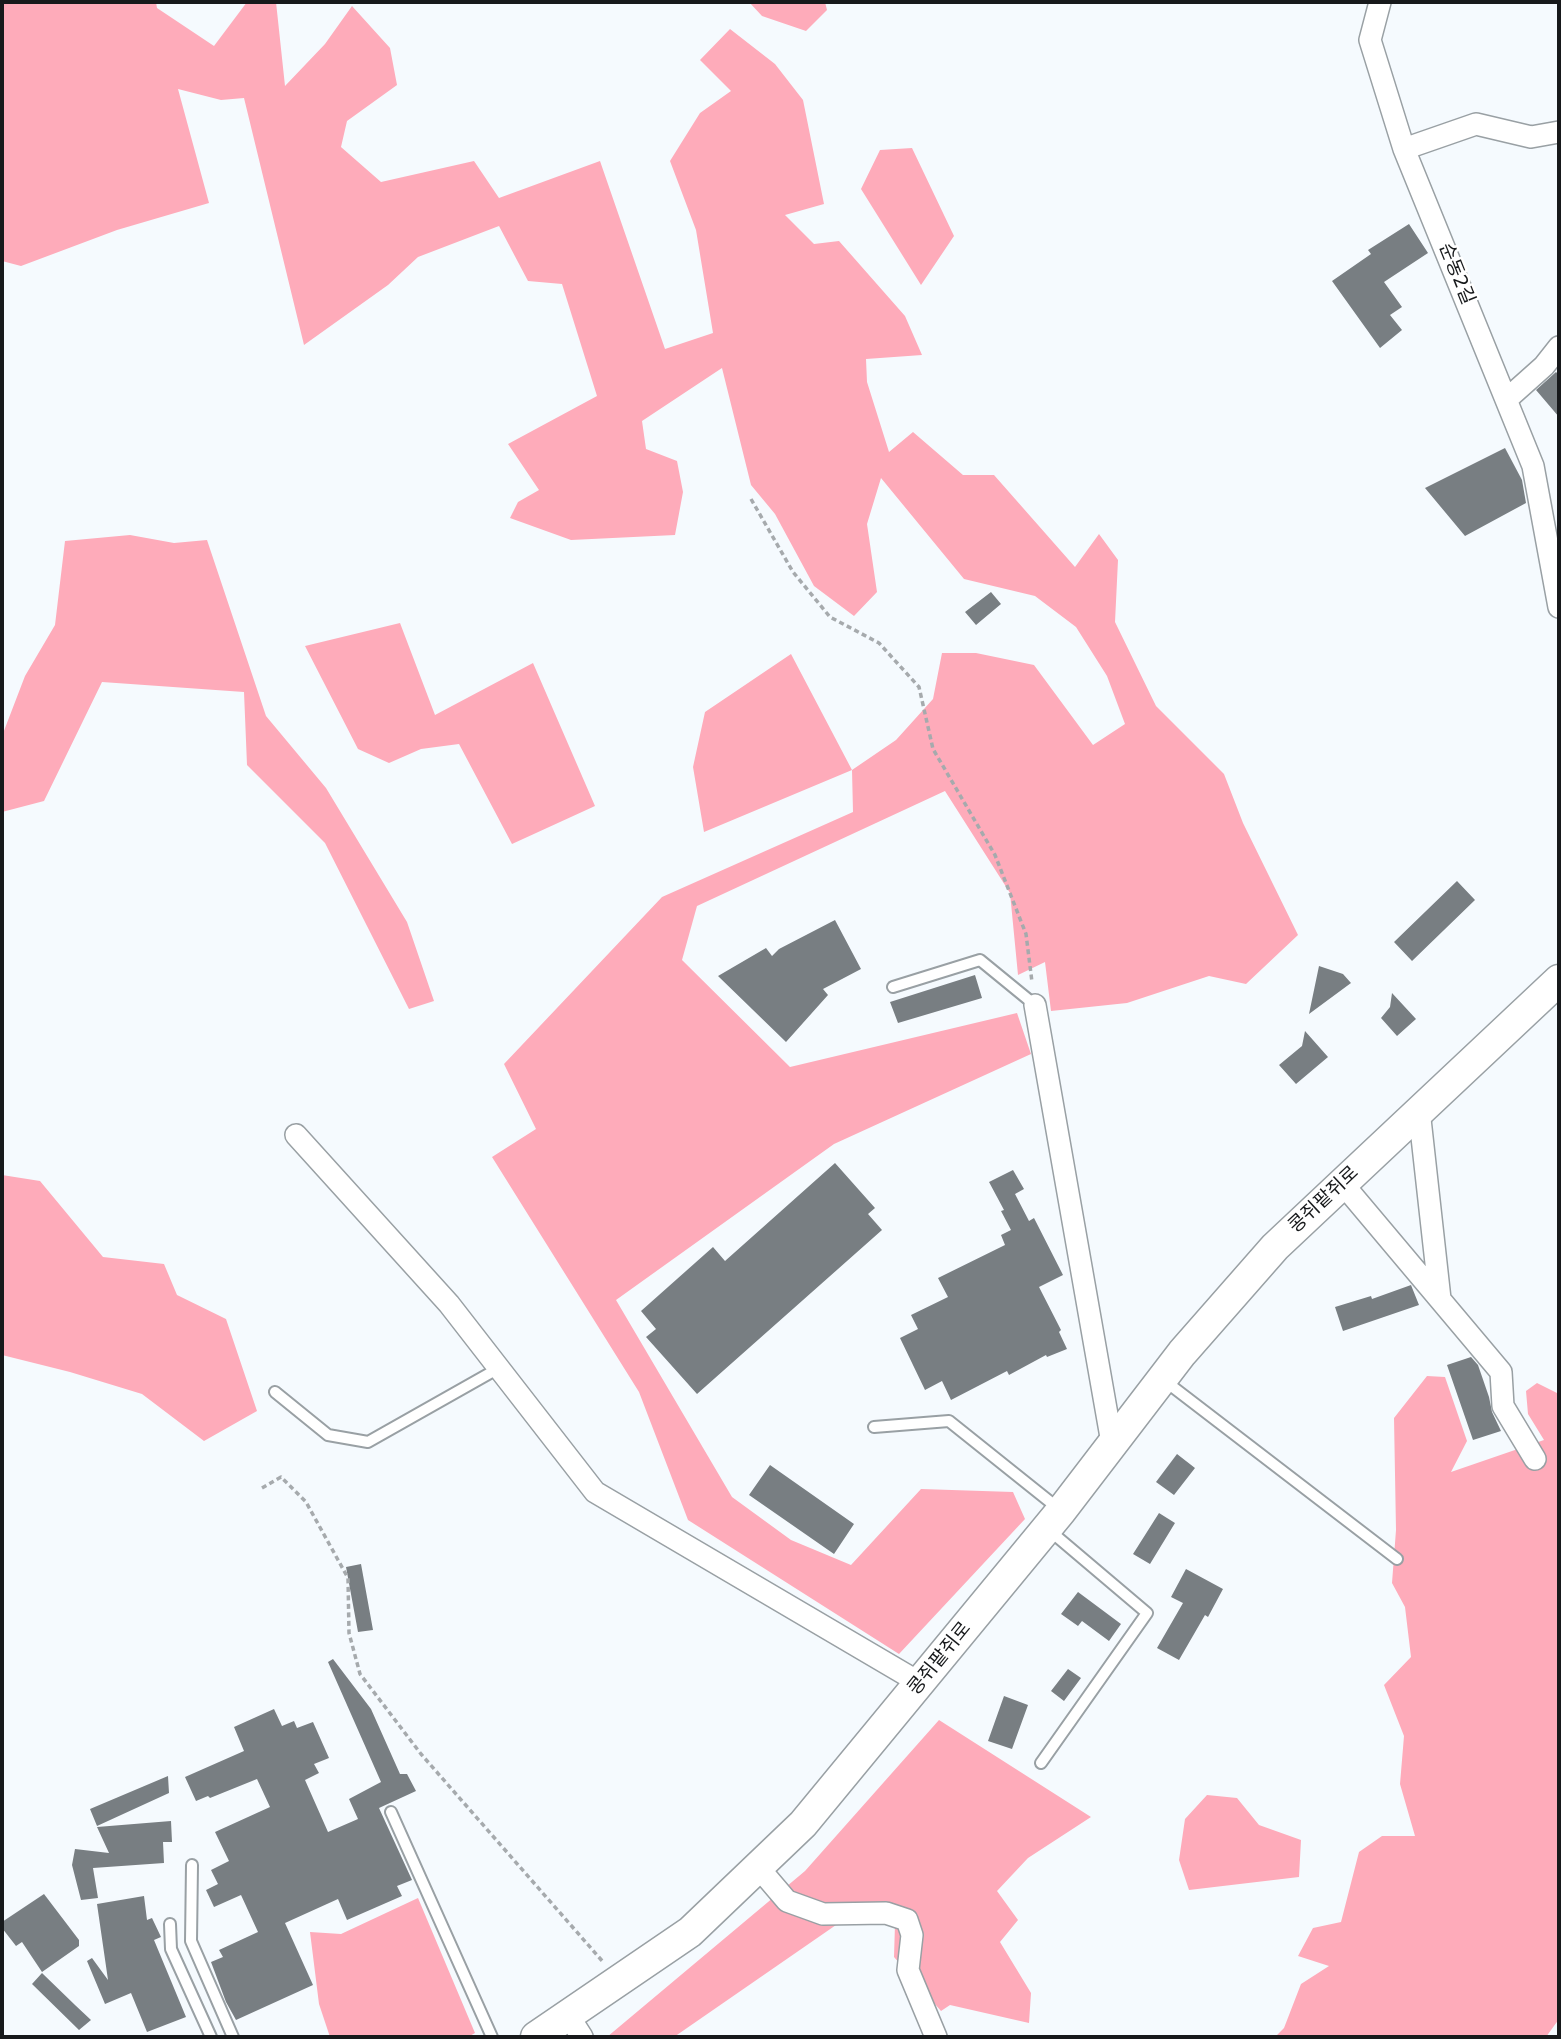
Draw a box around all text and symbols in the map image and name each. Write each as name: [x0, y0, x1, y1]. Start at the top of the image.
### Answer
street label: 순동2길: [1433, 240, 1479, 308]
street label: 콩쥐팥쥐로: [1284, 1162, 1364, 1238]
street label: 콩쥐팥쥐로: [904, 1618, 976, 1700]

